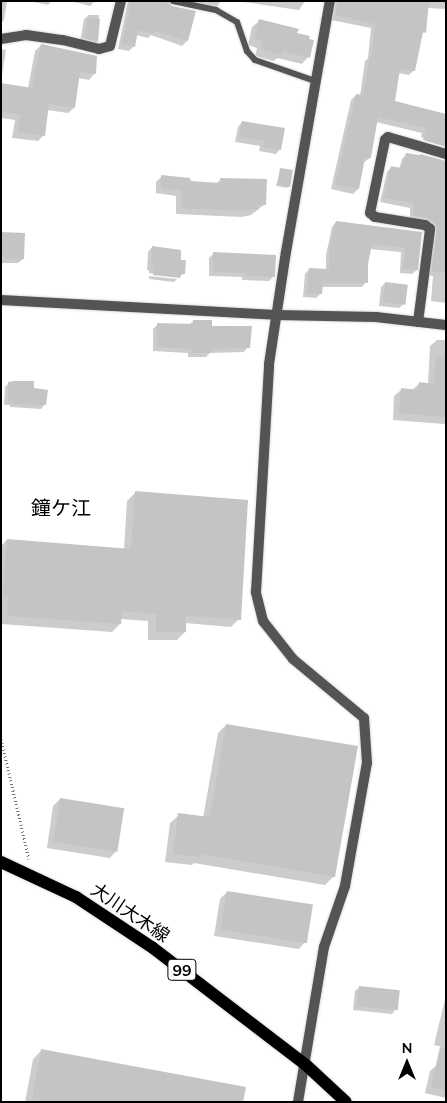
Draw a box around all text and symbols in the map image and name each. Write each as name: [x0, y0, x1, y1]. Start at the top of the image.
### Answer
district label: 鐘ケ江: [31, 495, 91, 519]
street label: 大川大木線: [87, 879, 173, 947]
road number: 99: [167, 956, 197, 984]
north arrow: [382, 1038, 432, 1088]
text: N: [402, 1039, 412, 1057]

